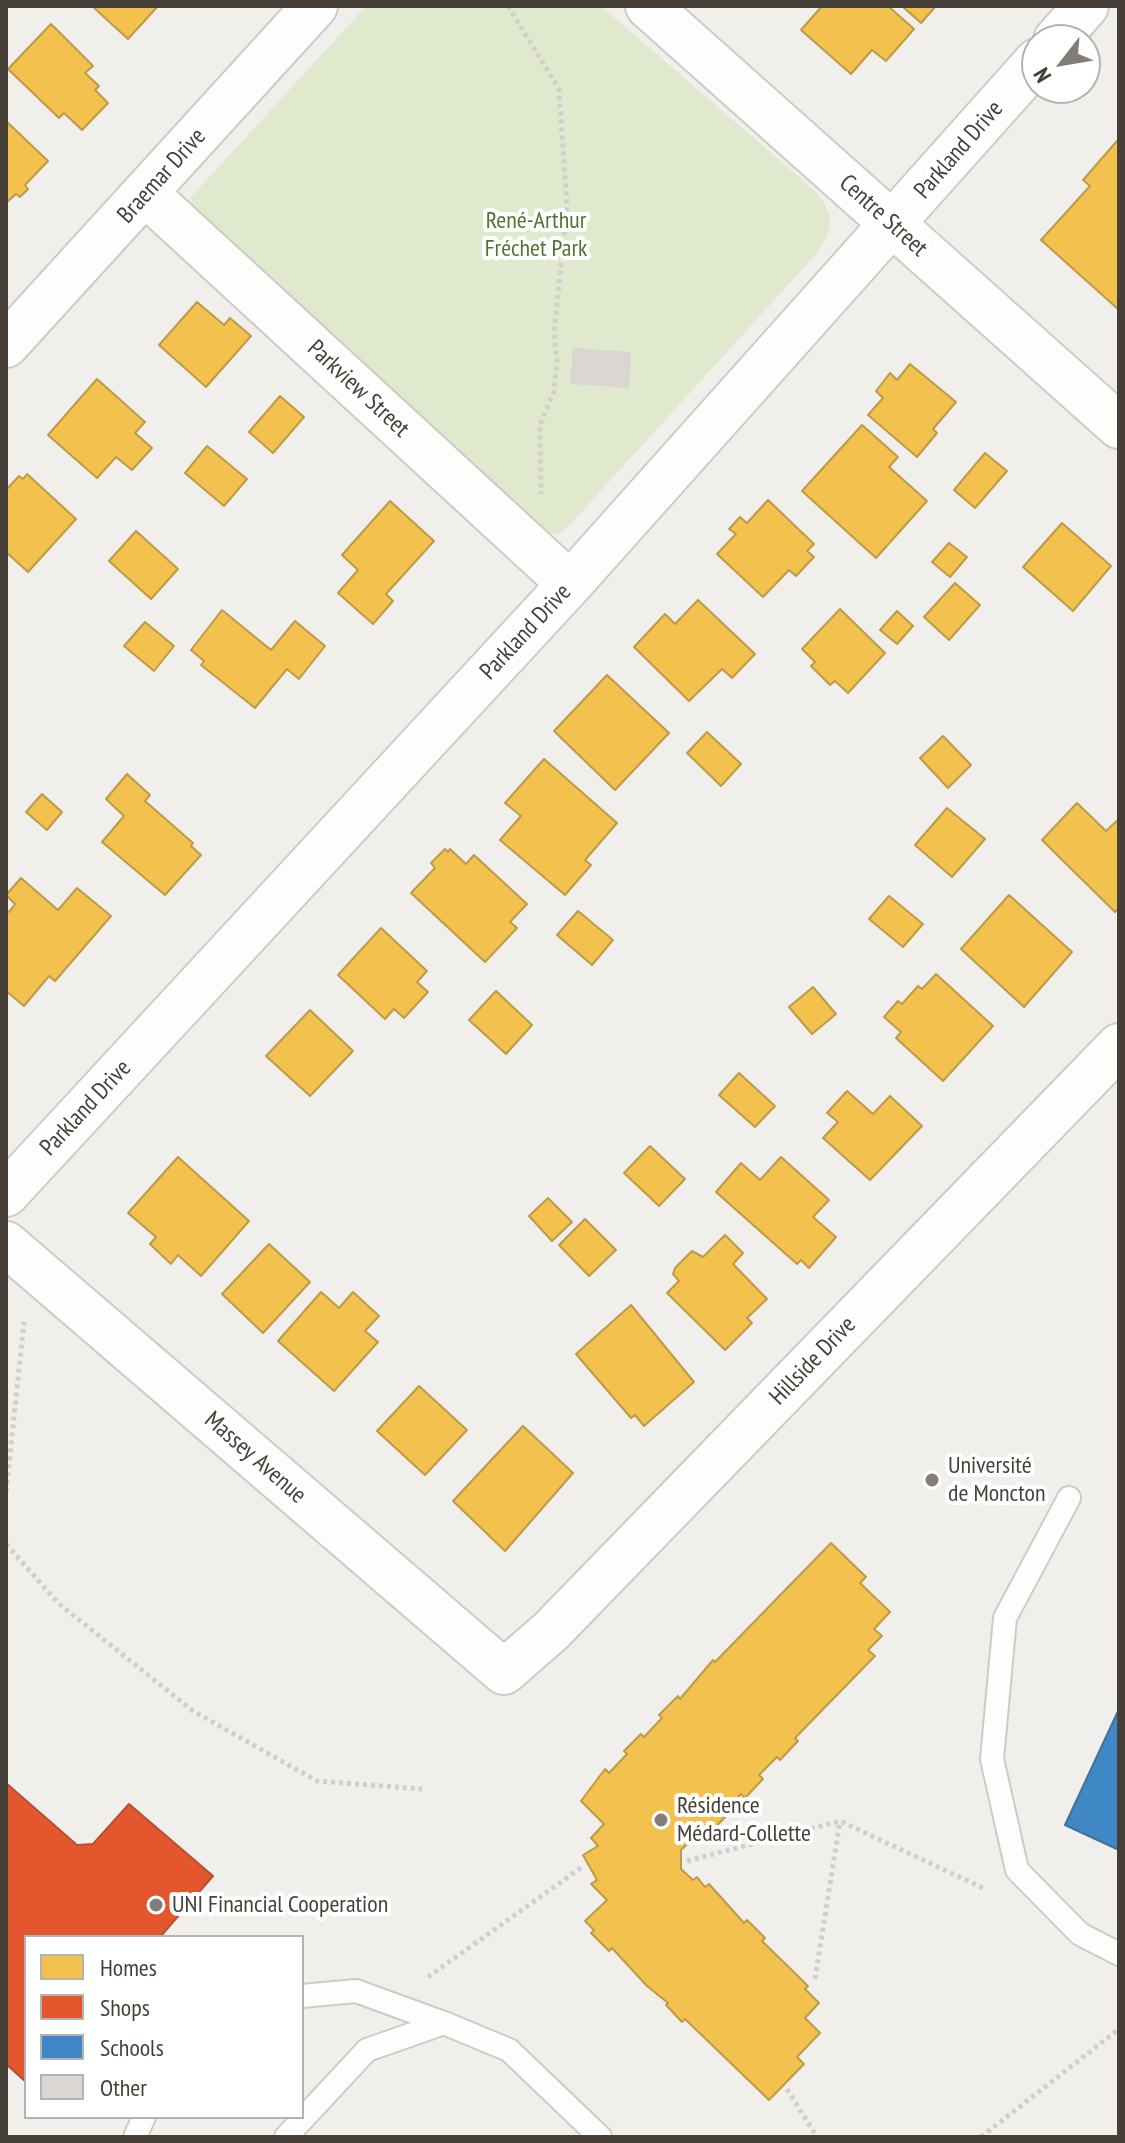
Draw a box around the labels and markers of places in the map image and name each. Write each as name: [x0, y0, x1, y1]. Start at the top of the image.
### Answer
place label: Université de Moncton: [948, 1452, 1045, 1508]
marker: Université de Moncton: [923, 1471, 941, 1489]
place label: Résidence Médard-Collette: [677, 1792, 811, 1848]
marker: Résidence Médard-Collette: [652, 1811, 670, 1829]
place label: UNI Financial Cooperation: [172, 1891, 388, 1919]
marker: UNI Financial Cooperation: [147, 1896, 165, 1914]

